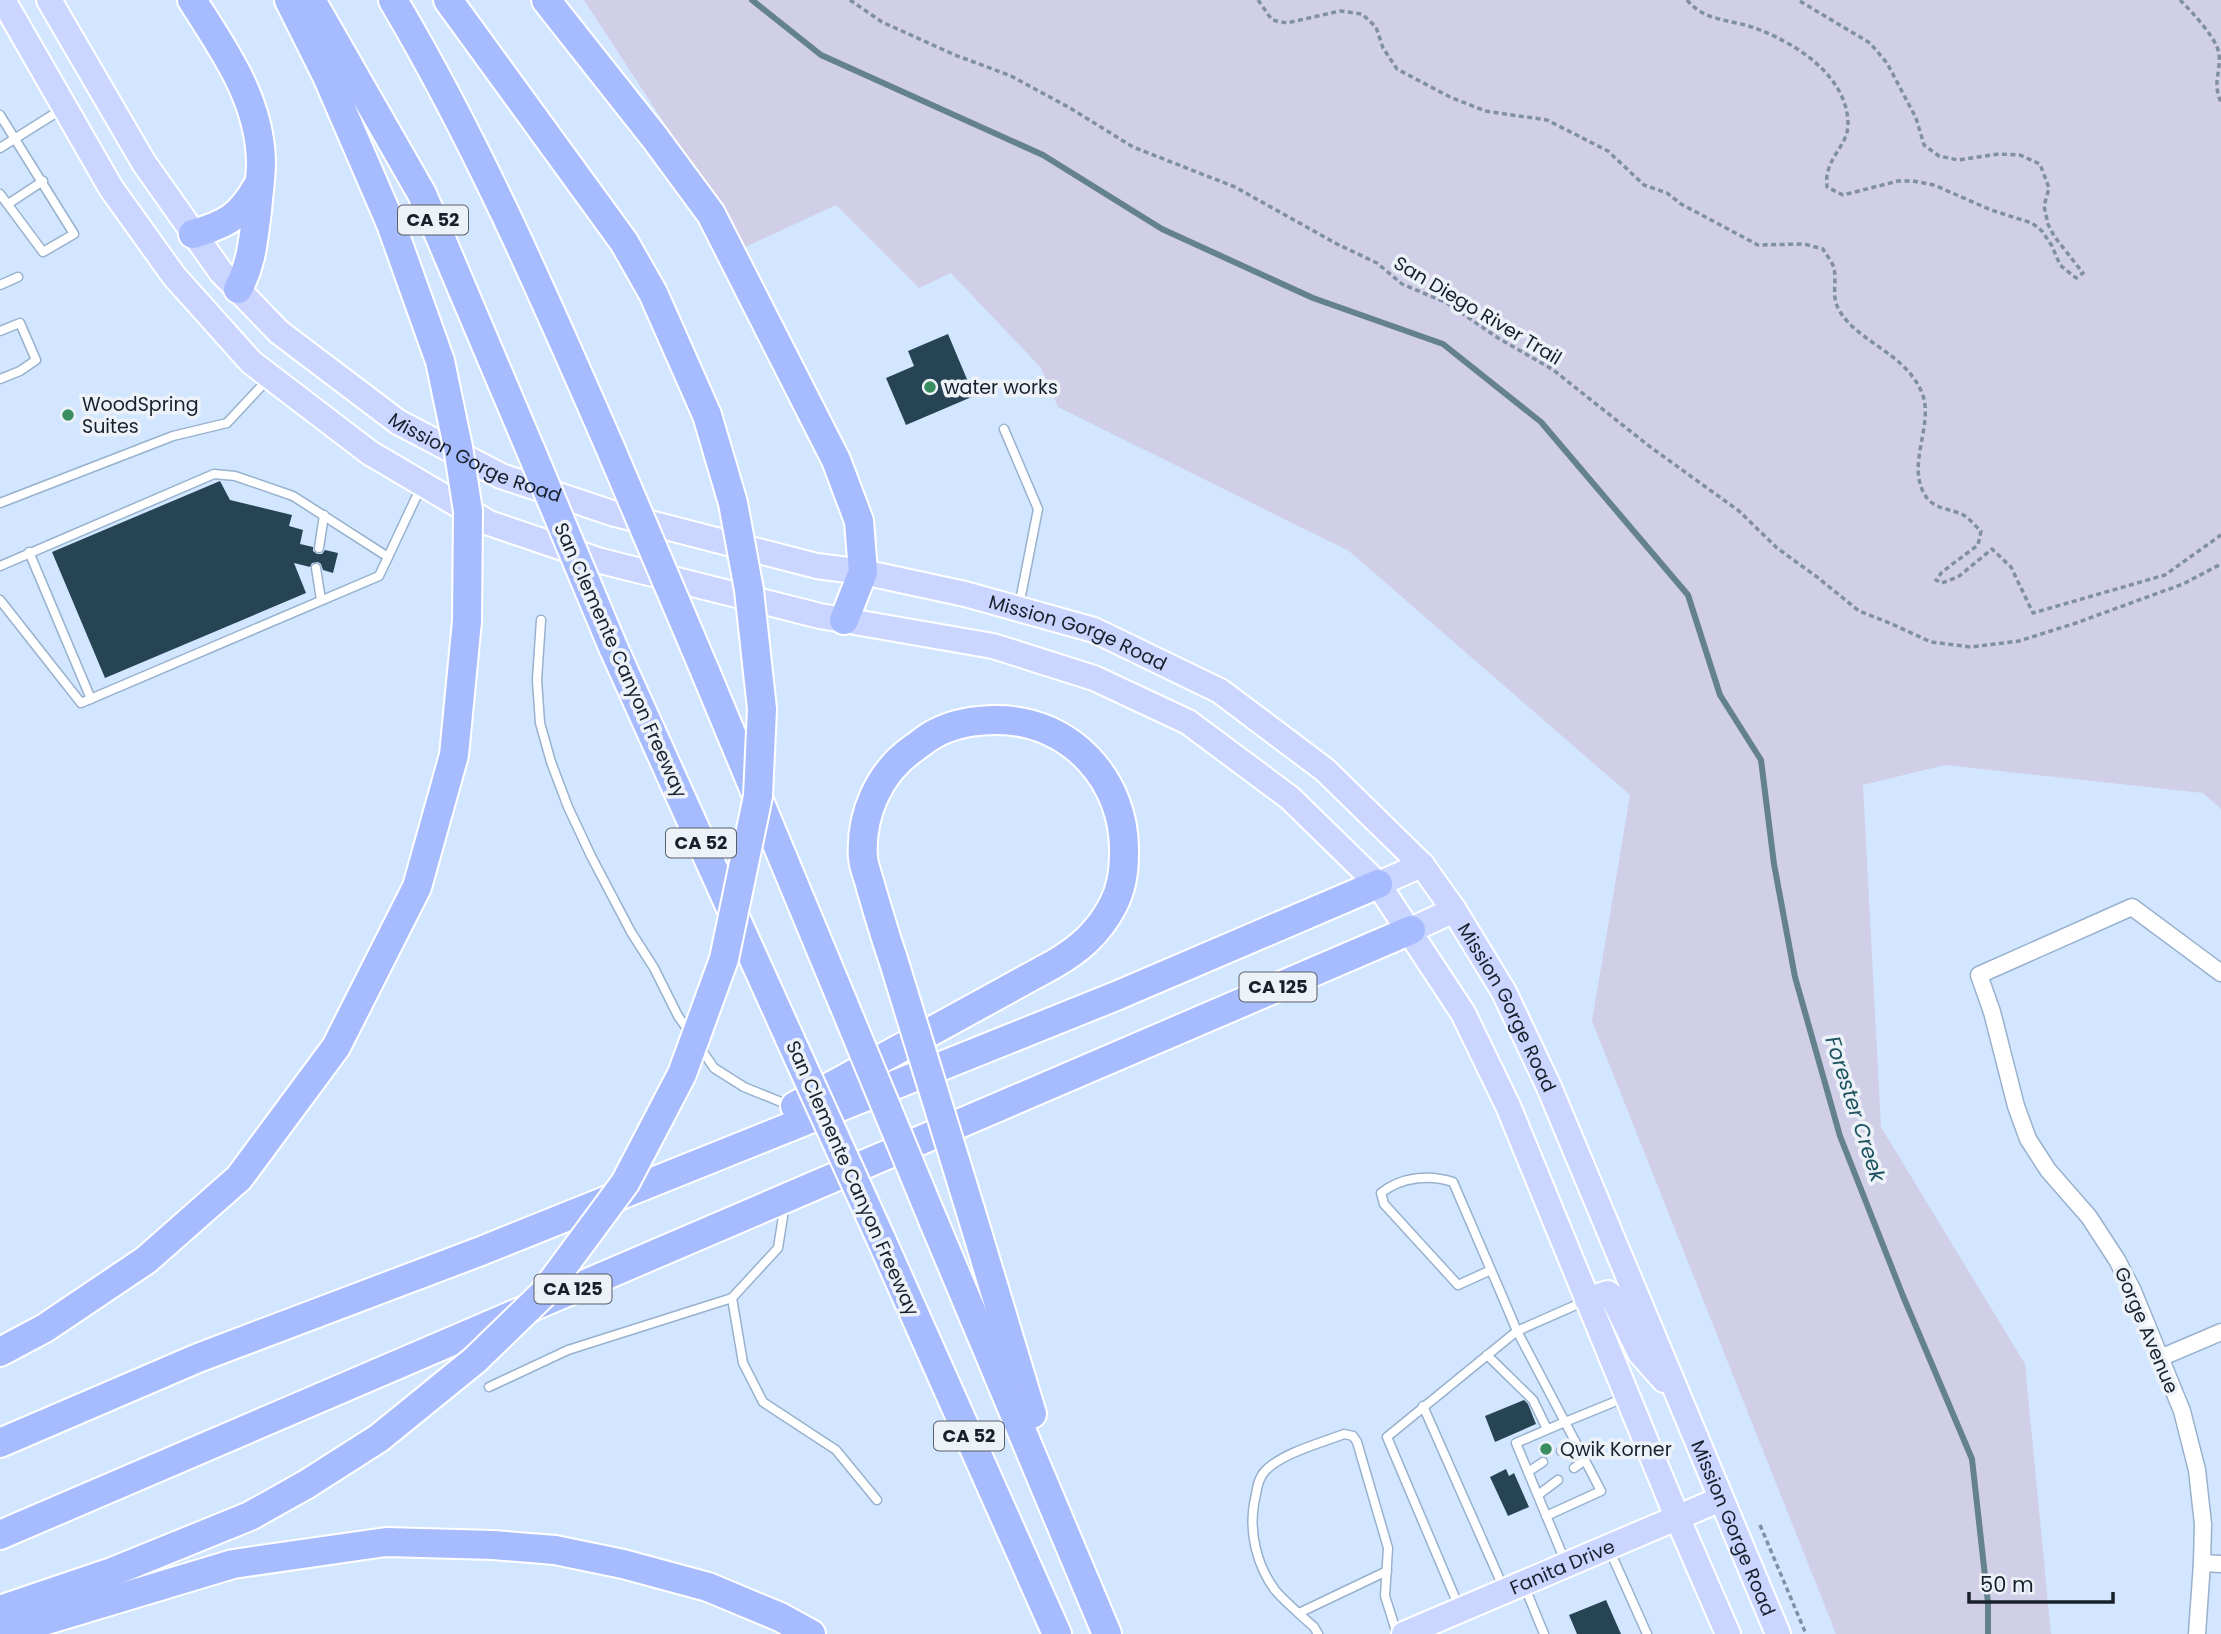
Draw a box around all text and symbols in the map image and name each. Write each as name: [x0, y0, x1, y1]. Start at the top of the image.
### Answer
road number: CA 52: [398, 205, 468, 234]
street label: San Diego River Trail: [1389, 250, 1567, 371]
place label: water works: [944, 374, 1058, 401]
marker: water works: [922, 379, 938, 395]
place label: WoodSpring Suites: [82, 391, 198, 440]
street label: Mission Gorge Road: [382, 406, 565, 509]
marker: WoodSpring Suites: [60, 407, 76, 423]
street label: San Clemente Canyon Freeway: [547, 518, 694, 802]
street label: Mission Gorge Road: [986, 588, 1171, 677]
road number: CA 52: [666, 828, 736, 858]
street label: Mission Gorge Road: [1451, 918, 1563, 1097]
road number: CA 125: [1240, 972, 1316, 1002]
water label: Forester Creek: [1818, 1032, 1893, 1186]
street label: San Clemente Canyon Freeway: [779, 1036, 926, 1320]
street label: Gorge Avenue: [2108, 1263, 2185, 1398]
road number: CA 125: [534, 1274, 612, 1304]
road number: CA 52: [934, 1422, 1004, 1450]
place label: Qwik Korner: [1560, 1436, 1672, 1463]
street label: Mission Gorge Road: [1684, 1436, 1782, 1620]
marker: Qwik Korner: [1538, 1441, 1554, 1457]
street label: Fanita Drive: [1506, 1533, 1619, 1601]
scale bar: [1969, 1560, 2112, 1604]
text: 50 m: [1980, 1570, 2034, 1599]

